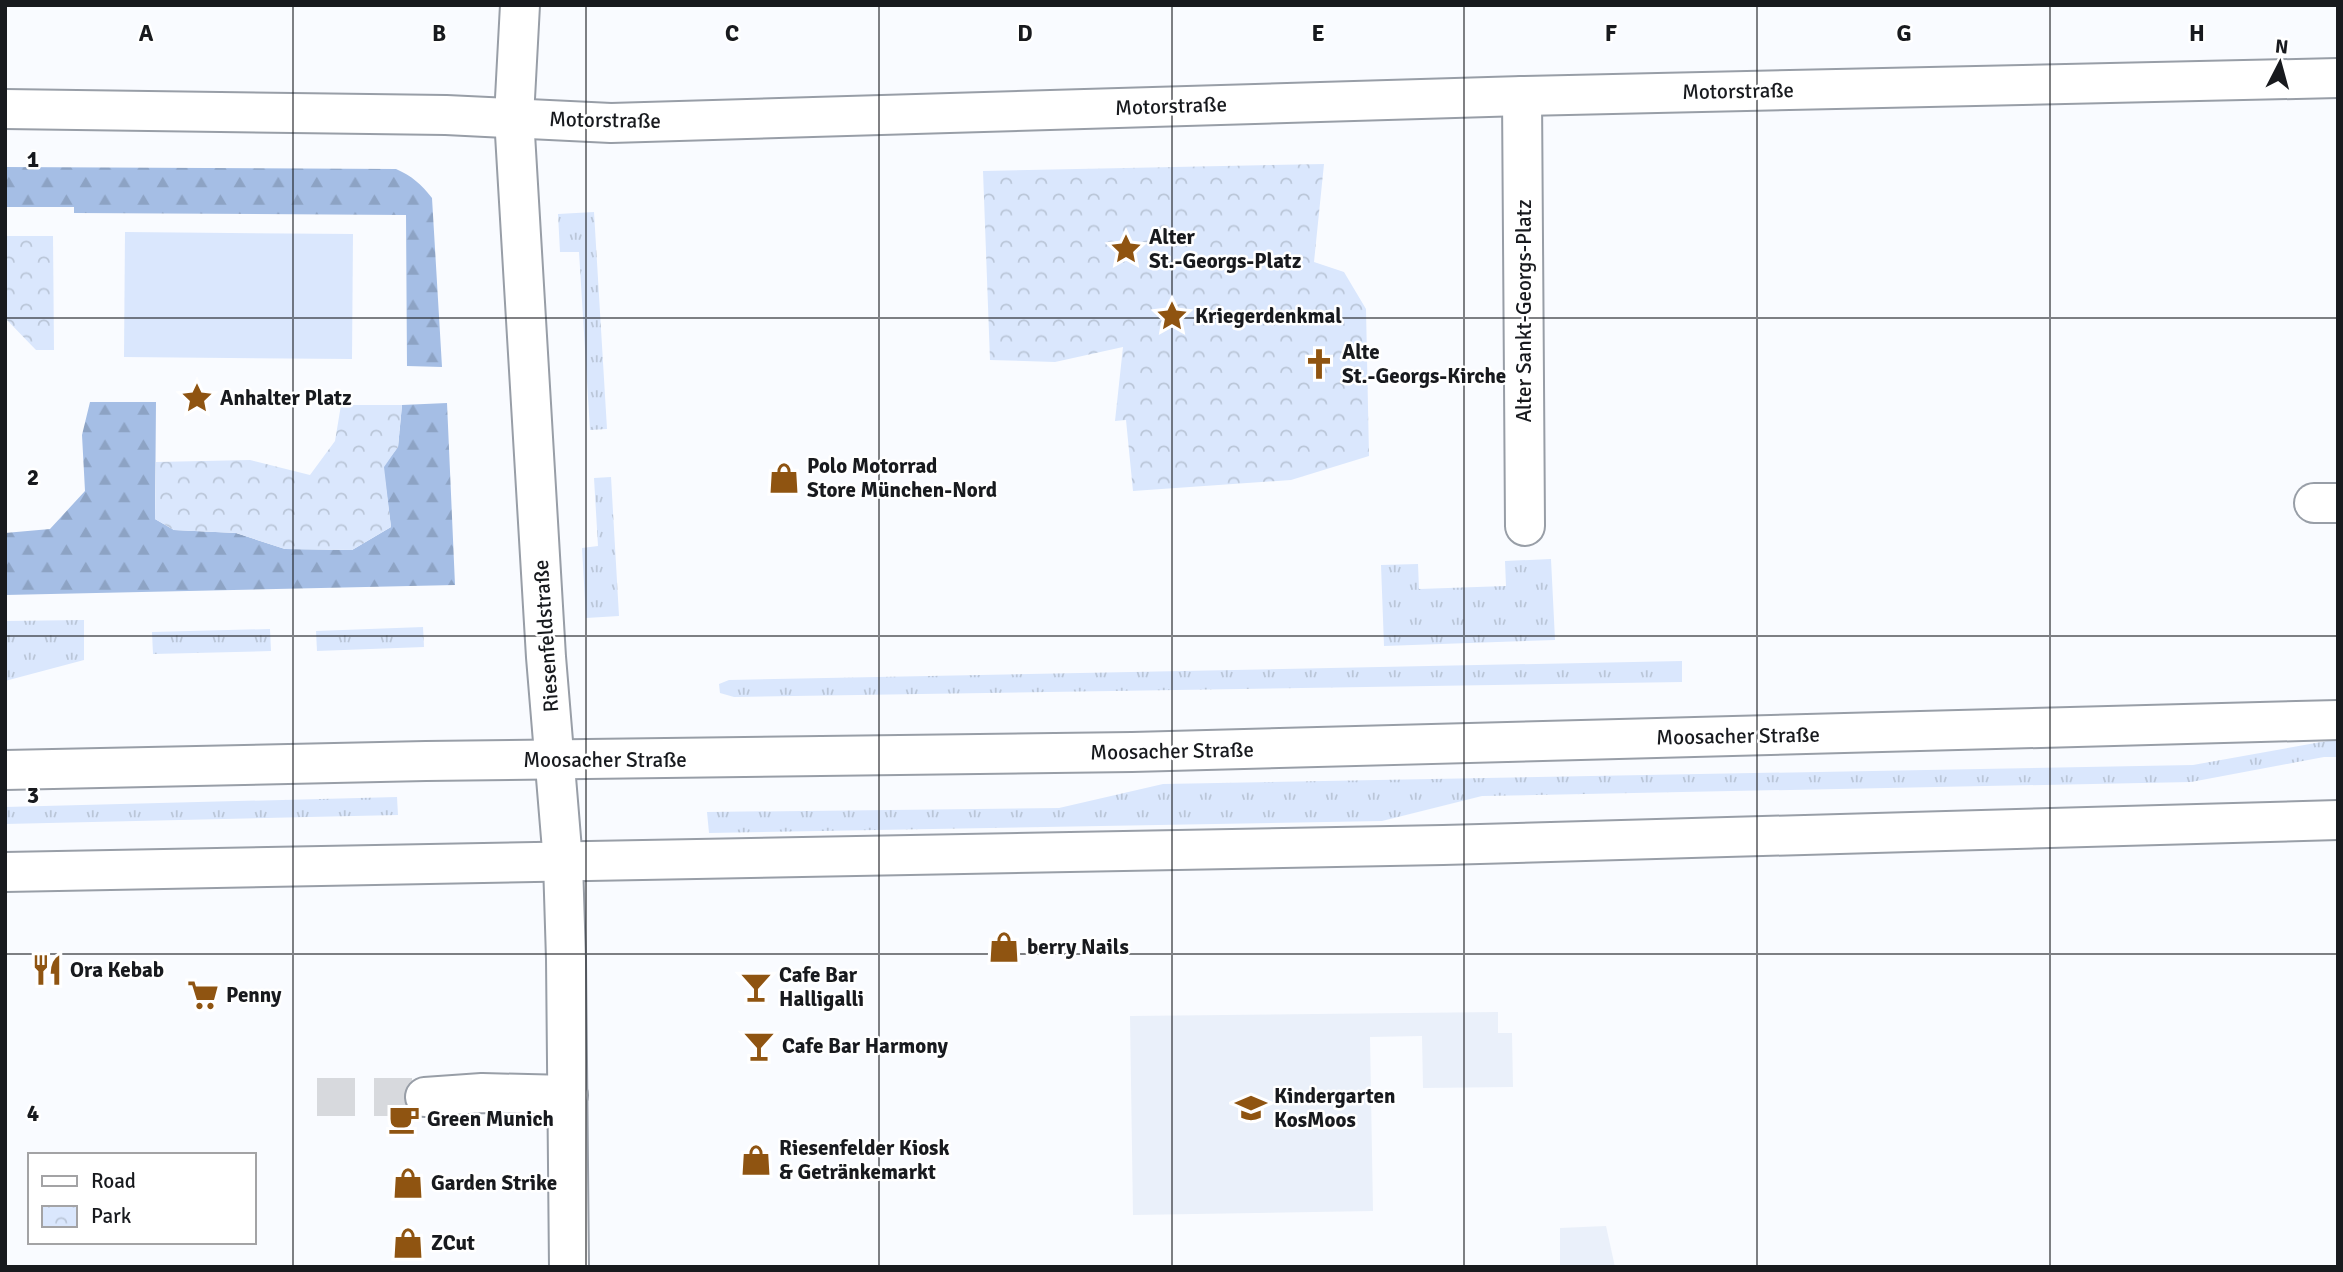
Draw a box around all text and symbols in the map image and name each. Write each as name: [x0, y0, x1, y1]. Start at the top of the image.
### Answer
text: A: [139, 19, 154, 48]
text: B: [432, 19, 446, 48]
text: C: [725, 19, 739, 48]
text: D: [1017, 19, 1033, 48]
text: E: [1311, 19, 1325, 48]
text: F: [1605, 19, 1617, 48]
text: G: [1896, 19, 1912, 48]
text: H: [2189, 19, 2205, 48]
north arrow: [2245, 28, 2315, 98]
text: N: [2274, 34, 2289, 60]
street label: Motorstraße: [1682, 77, 1794, 105]
street label: Motorstraße: [1115, 91, 1227, 121]
street label: Motorstraße: [549, 106, 661, 134]
text: 1: [27, 145, 39, 174]
street label: Alter Sankt-Georgs-Platz: [1511, 199, 1537, 423]
place label: Alter St.-Georgs-Platz: [1149, 224, 1301, 274]
place icon: Alter St.-Georgs-Platz: [1109, 232, 1143, 266]
place icon: Kriegerdenkmal: [1155, 299, 1189, 333]
place label: Kriegerdenkmal: [1195, 303, 1342, 329]
place label: Alte St.-Georgs-Kirche: [1342, 339, 1506, 389]
church icon: Alte St.-Georgs-Kirche: [1302, 347, 1336, 381]
place icon: Anhalter Platz: [180, 381, 214, 415]
place label: Anhalter Platz: [220, 385, 352, 411]
place label: Polo Motorrad Store München-Nord: [807, 453, 997, 503]
shop icon: Polo Motorrad Store München-Nord: [767, 461, 801, 495]
text: 2: [27, 463, 39, 492]
street label: Riesenfeldstraße: [528, 559, 564, 713]
street label: Moosacher Straße: [1656, 722, 1820, 750]
street label: Moosacher Straße: [1090, 737, 1254, 765]
street label: Moosacher Straße: [523, 747, 687, 773]
text: 3: [27, 781, 39, 810]
shop icon: berry Nails: [987, 930, 1021, 964]
place label: berry Nails: [1027, 934, 1129, 960]
restaurant icon: Ora Kebab: [30, 953, 64, 987]
place label: Ora Kebab: [70, 957, 164, 983]
place label: Cafe Bar Halligalli: [779, 962, 864, 1012]
bar icon: Cafe Bar Halligalli: [739, 970, 773, 1004]
supermarket icon: Penny: [186, 978, 220, 1012]
place label: Penny: [226, 982, 282, 1008]
bar icon: Cafe Bar Harmony: [742, 1029, 776, 1063]
place label: Cafe Bar Harmony: [782, 1033, 948, 1059]
place label: Kindergarten KosMoos: [1274, 1083, 1395, 1133]
school or university icon: Kindergarten KosMoos: [1234, 1091, 1268, 1125]
text: 4: [27, 1099, 39, 1128]
cafe icon: Green Munich: [387, 1102, 421, 1136]
place label: Green Munich: [427, 1106, 554, 1132]
place label: Riesenfelder Kiosk & Getränkemarkt: [779, 1135, 949, 1185]
shop icon: Riesenfelder Kiosk & Getränkemarkt: [739, 1143, 773, 1177]
legend: [28, 1153, 256, 1244]
shop icon: Garden Strike: [391, 1166, 425, 1200]
text: Road: [91, 1168, 136, 1194]
place label: Garden Strike: [431, 1170, 557, 1196]
text: Park: [91, 1203, 132, 1229]
shop icon: ZCut: [391, 1226, 425, 1260]
place label: ZCut: [431, 1230, 475, 1256]

